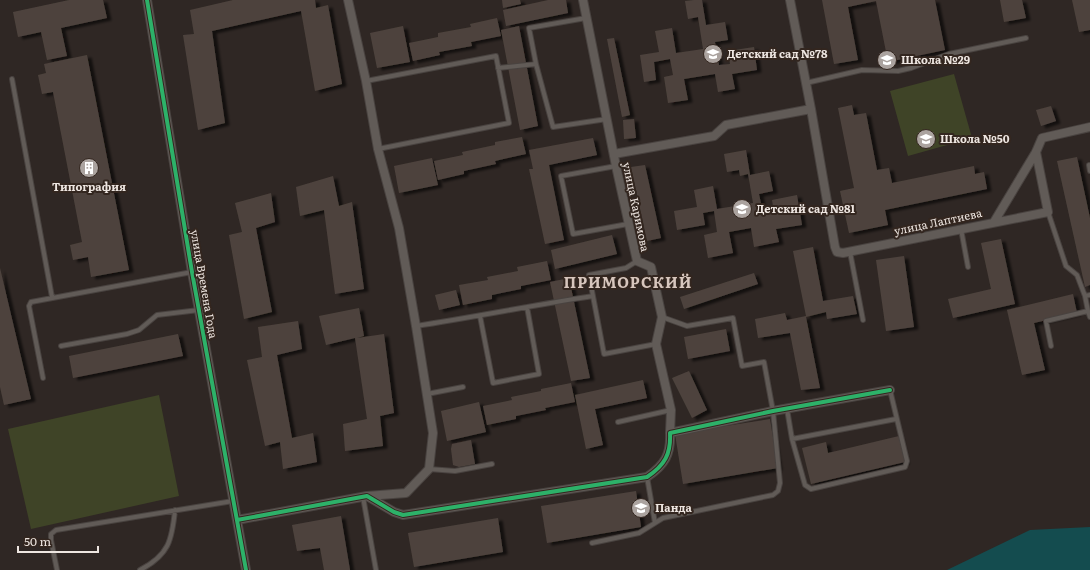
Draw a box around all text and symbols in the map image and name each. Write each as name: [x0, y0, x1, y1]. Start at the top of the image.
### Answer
school or university icon: Детский сад №78: [702, 43, 724, 65]
place label: Детский сад №78: [727, 45, 828, 61]
school or university icon: Школа №29: [876, 49, 898, 71]
place label: Школа №29: [901, 51, 970, 67]
school or university icon: Школа №50: [915, 128, 937, 150]
place label: Школа №50: [940, 130, 1010, 146]
building icon: Типография: [78, 157, 100, 179]
street label: улица Каримова: [620, 161, 654, 253]
place label: Типография: [52, 178, 126, 194]
school or university icon: Детский сад №81: [731, 198, 753, 220]
place label: Детский сад №81: [756, 200, 855, 216]
street label: улица Лаптиева: [892, 204, 983, 238]
street label: улица Времена Года: [188, 228, 222, 340]
district label: ПРИМОРСКИЙ: [563, 270, 693, 293]
school or university icon: Панда: [630, 497, 652, 519]
place label: Панда: [655, 499, 692, 515]
scale bar: [18, 528, 98, 554]
text: 50 m: [24, 532, 51, 550]

